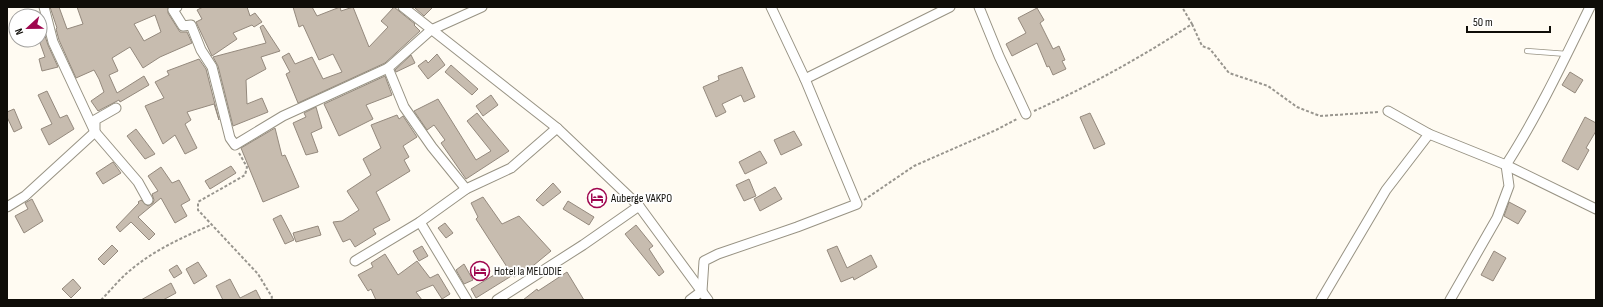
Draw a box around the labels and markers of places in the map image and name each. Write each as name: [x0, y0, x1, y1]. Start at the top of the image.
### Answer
hotel icon: Auberge VAKPO: [586, 187, 608, 209]
place label: Auberge VAKPO: [610, 191, 672, 206]
hotel icon: Hotel la MELODIE: [469, 260, 491, 282]
place label: Hotel la MELODIE: [494, 264, 562, 279]

